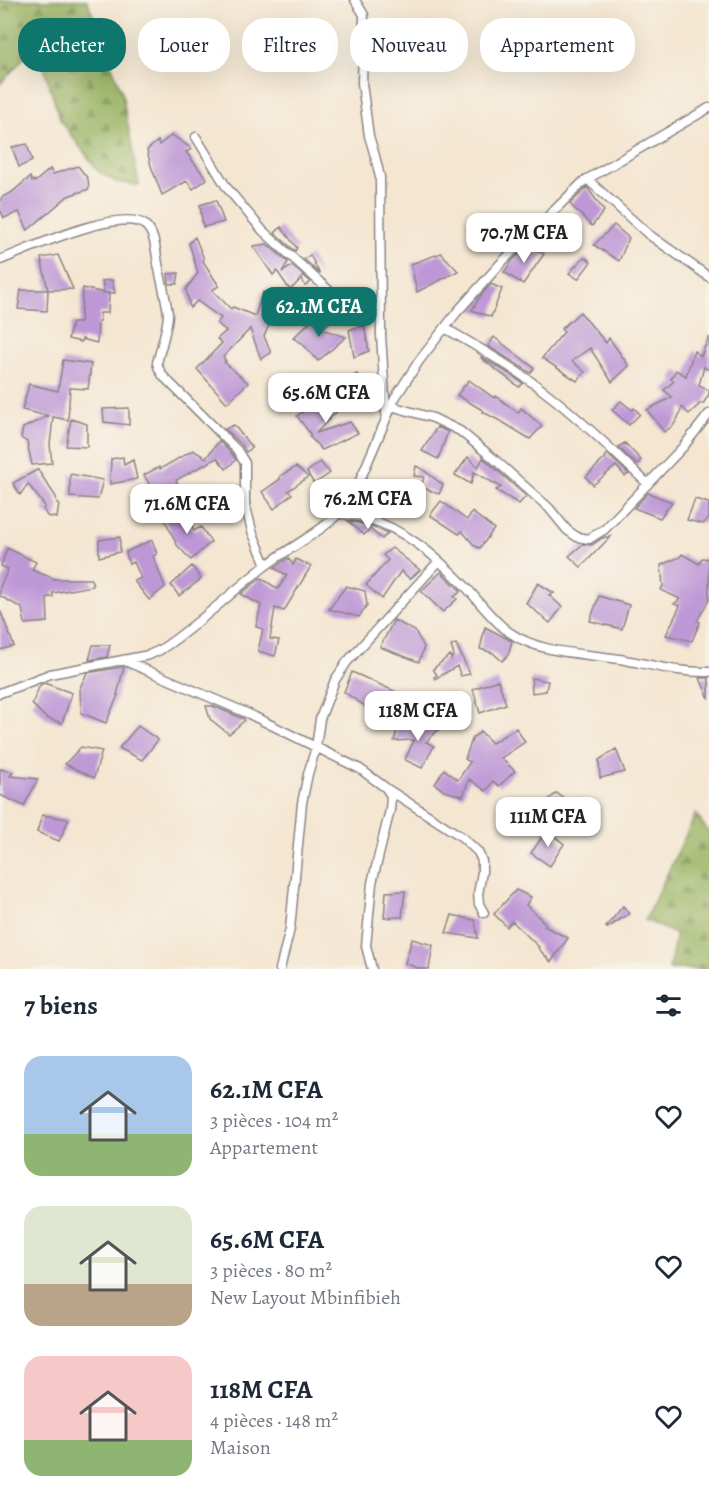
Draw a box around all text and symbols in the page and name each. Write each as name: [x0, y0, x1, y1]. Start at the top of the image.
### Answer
chip: Acheter: [18, 18, 126, 72]
chip: Louer: [138, 18, 230, 72]
chip: Filtres: [242, 18, 338, 72]
chip: Nouveau: [350, 18, 468, 72]
chip: Appartement: [480, 18, 635, 72]
pin: 70.7M CFA: [455, 213, 593, 264]
text: 70.7M CFA: [480, 219, 568, 246]
pin: 62.1M CFA: [250, 287, 388, 338]
text: 62.1M CFA: [276, 293, 362, 320]
pin: 65.6M CFA: [257, 373, 395, 424]
text: 65.6M CFA: [282, 379, 370, 406]
pin: 76.2M CFA: [299, 479, 437, 530]
pin: 71.6M CFA: [118, 484, 256, 535]
text: 76.2M CFA: [324, 485, 412, 512]
text: 71.6M CFA: [144, 490, 230, 517]
pin: 118M CFA: [356, 691, 480, 742]
text: 118M CFA: [379, 697, 457, 724]
pin: 111M CFA: [486, 797, 610, 848]
text: 111M CFA: [510, 803, 586, 830]
text: 7 biens: [24, 988, 98, 1023]
icon: filters: [652, 989, 685, 1022]
text: 62.1M CFA: [210, 1072, 323, 1107]
icon: home: [72, 1080, 144, 1152]
icon: heart: [652, 1100, 685, 1133]
text: 3 pièces · 104 m²: [210, 1107, 338, 1134]
text: Appartement: [210, 1134, 318, 1161]
text: 65.6M CFA: [210, 1222, 324, 1257]
icon: home: [72, 1230, 144, 1302]
icon: heart: [652, 1250, 685, 1283]
text: 3 pièces · 80 m²: [210, 1257, 332, 1284]
text: New Layout Mbinfibieh: [210, 1284, 401, 1311]
text: 118M CFA: [210, 1372, 313, 1407]
icon: home: [72, 1380, 144, 1452]
icon: heart: [652, 1400, 685, 1433]
text: 4 pièces · 148 m²: [210, 1407, 338, 1434]
text: Maison: [210, 1434, 271, 1461]

